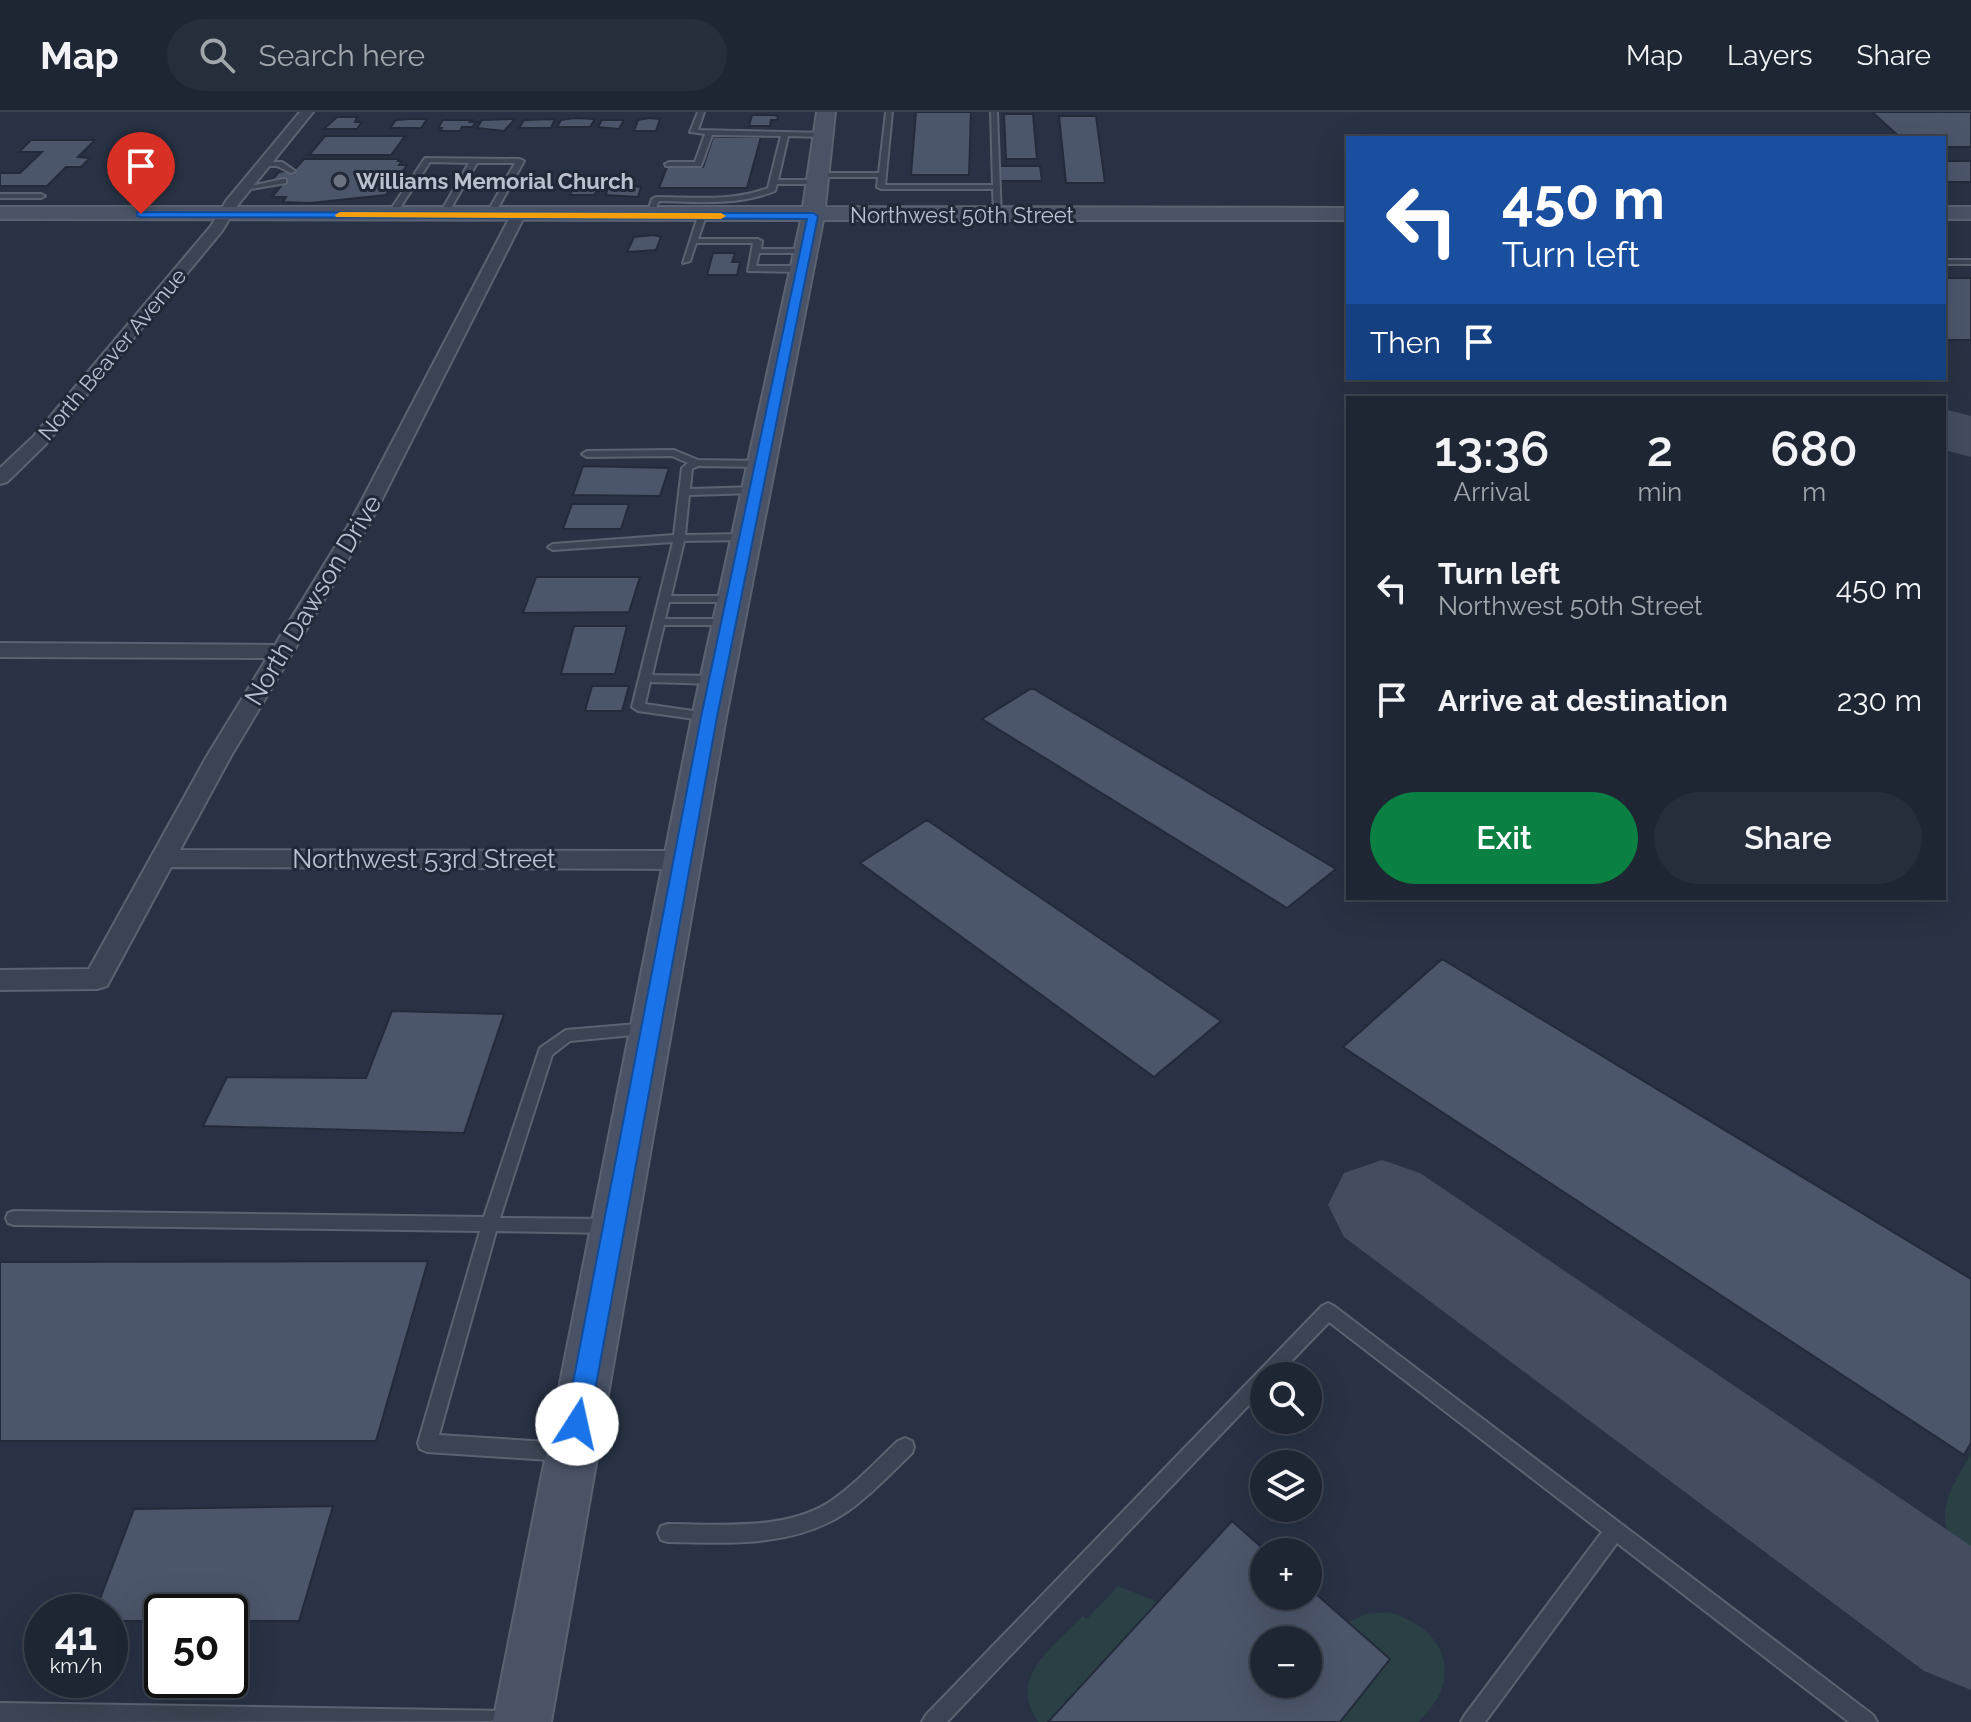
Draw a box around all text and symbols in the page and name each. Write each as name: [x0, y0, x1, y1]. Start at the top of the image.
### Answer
search box: [167, 19, 727, 91]
text: Map: [40, 33, 119, 78]
icon: search: [195, 33, 239, 77]
text: Search here: [259, 38, 425, 73]
text: Map: [1626, 39, 1683, 72]
text: Layers: [1727, 39, 1813, 72]
text: Share: [1857, 39, 1931, 72]
pin: [107, 132, 175, 214]
icon: arrive: [119, 144, 163, 188]
text: 450 m: [1502, 166, 1665, 232]
place label: Williams Memorial Church: [356, 168, 634, 194]
icon: left: [1370, 168, 1474, 272]
marker: Williams Memorial Church: [331, 172, 349, 190]
street label: Northwest 50th Street: [850, 202, 1075, 228]
text: Turn left: [1502, 233, 1640, 275]
street label: North Beaver Avenue: [33, 263, 191, 445]
icon: arrive: [1457, 320, 1501, 364]
text: Then: [1370, 325, 1441, 360]
text: 13:36: [1434, 421, 1549, 477]
text: 2: [1647, 421, 1673, 477]
text: 680: [1770, 421, 1858, 477]
text: Arrival: [1454, 477, 1530, 507]
text: min: [1637, 477, 1682, 507]
text: m: [1802, 477, 1826, 507]
street label: North Dawson Drive: [238, 489, 388, 711]
text: Turn left: [1438, 556, 1560, 591]
icon: left: [1370, 566, 1414, 610]
text: 450 m: [1836, 571, 1922, 606]
text: Northwest 50th Street: [1438, 591, 1703, 621]
icon: arrive: [1370, 678, 1414, 722]
text: Arrive at destination: [1438, 683, 1728, 718]
text: 230 m: [1837, 683, 1922, 718]
button: Exit: [1370, 792, 1638, 884]
button: Share: [1654, 792, 1922, 884]
street label: Northwest 53rd Street: [292, 844, 556, 874]
map controls: [1250, 1362, 1322, 1698]
button: search: [1250, 1362, 1322, 1434]
position arrow: [535, 1382, 619, 1466]
button: layers: [1250, 1450, 1322, 1522]
button: +: [1250, 1538, 1322, 1610]
speed limit sign: 50: [144, 1594, 248, 1698]
text: 41: [55, 1612, 97, 1659]
button: −: [1250, 1626, 1322, 1698]
text: km/h: [50, 1654, 102, 1678]

